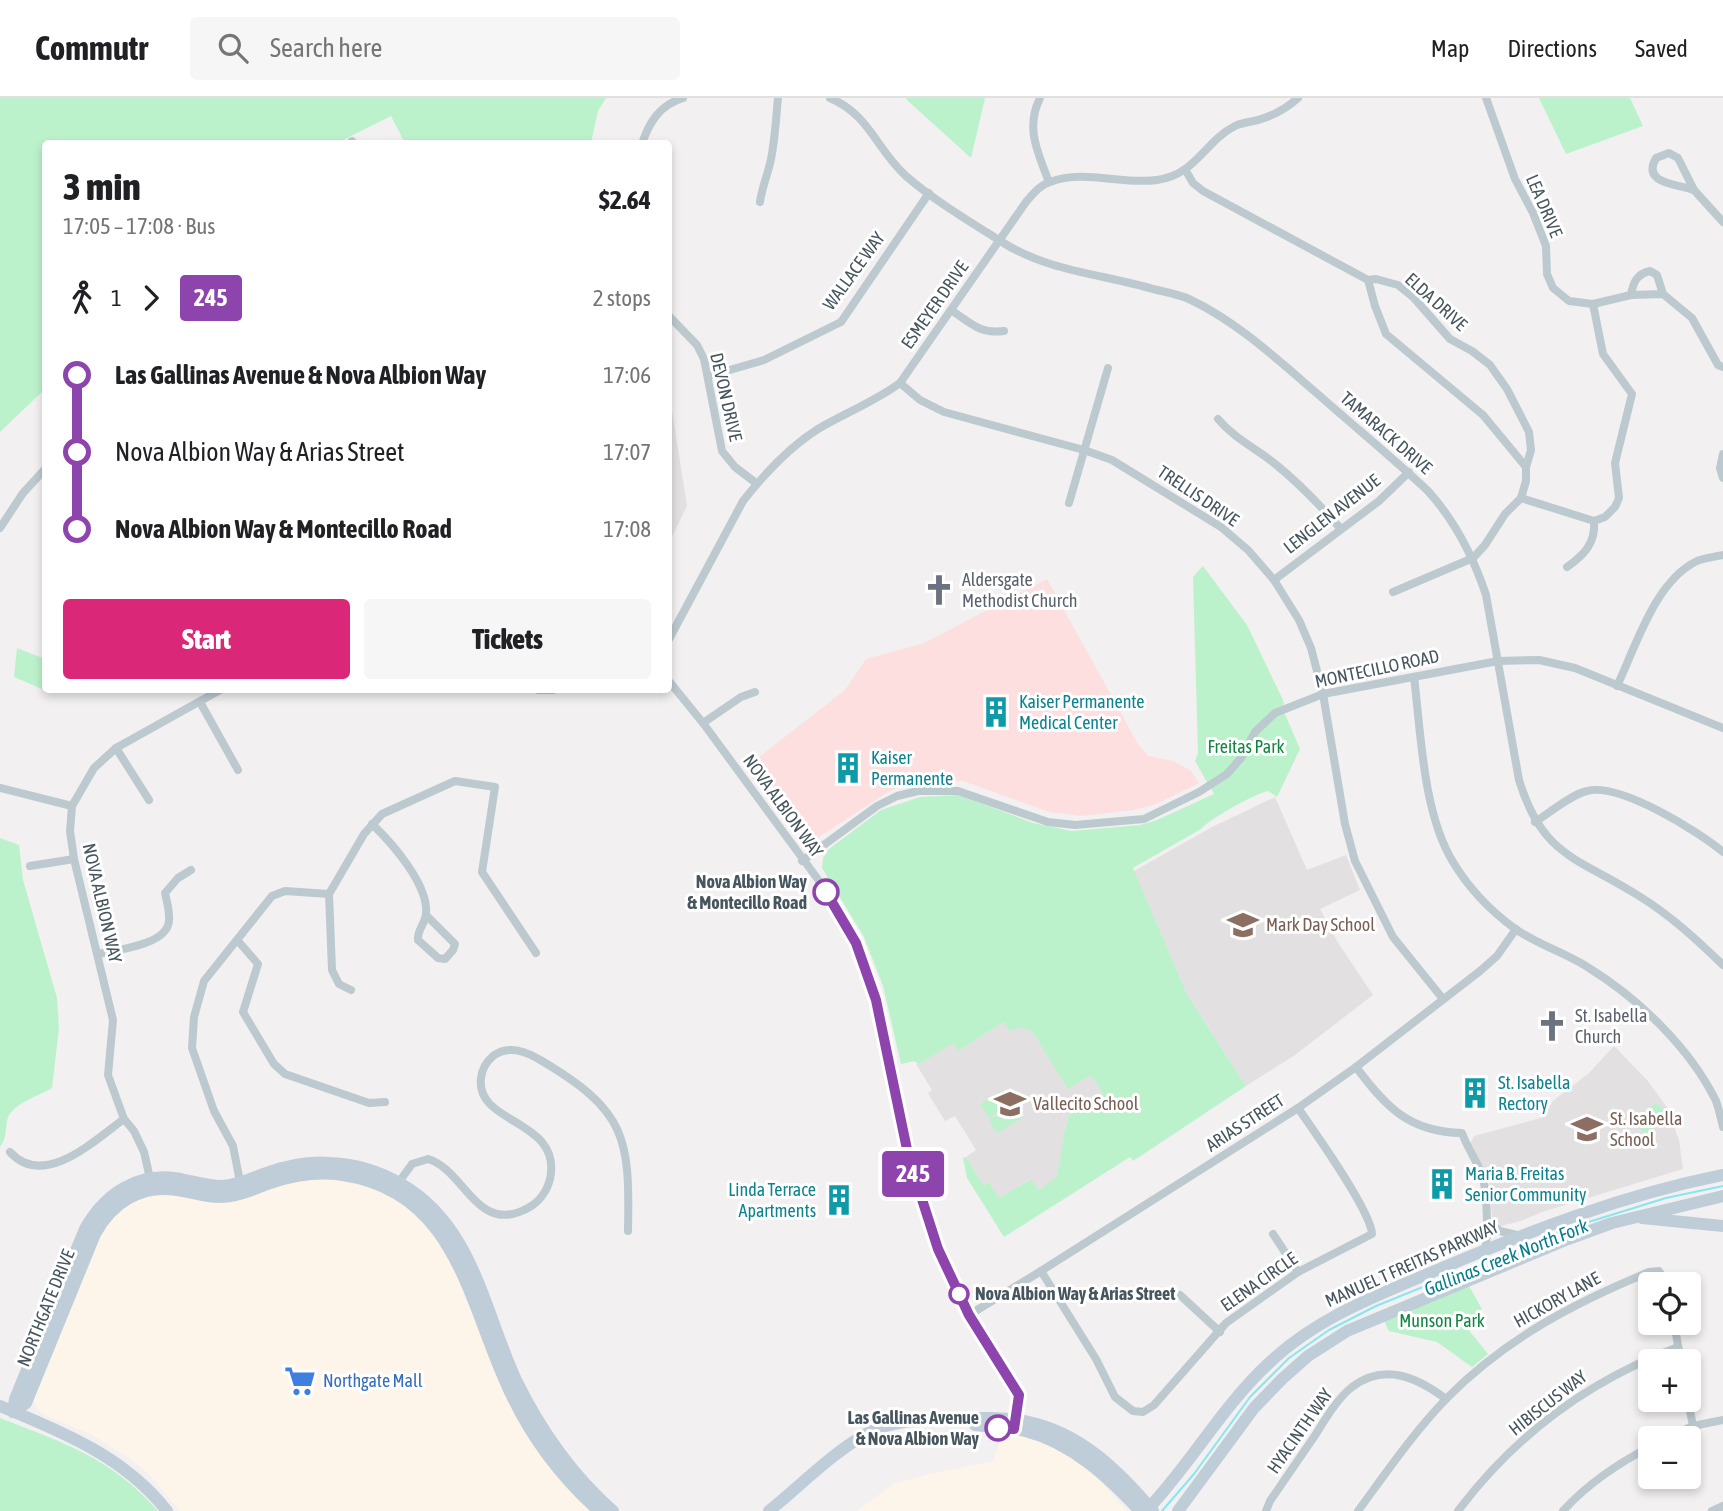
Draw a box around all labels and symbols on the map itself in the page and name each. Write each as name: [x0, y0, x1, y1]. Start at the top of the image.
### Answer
street label: LEA DRIVE: [1522, 171, 1567, 241]
street label: WALLACE WAY: [818, 228, 889, 314]
street label: ESMEYER DRIVE: [897, 257, 973, 353]
street label: ELDA DRIVE: [1401, 268, 1472, 335]
street label: DEVON DRIVE: [706, 351, 747, 443]
street label: TAMARACK DRIVE: [1336, 387, 1437, 478]
street label: TRELLIS DRIVE: [1154, 461, 1243, 531]
street label: LENGLEN AVENUE: [1279, 469, 1384, 558]
place label: Aldersgate Methodist Church: [962, 569, 1078, 611]
church icon: Aldersgate Methodist Church: [922, 573, 956, 607]
street label: MONTECILLO ROAD: [1313, 645, 1441, 692]
place label: Kaiser Permanente Medical Center: [1019, 691, 1145, 733]
building icon: Kaiser Permanente Medical Center: [979, 695, 1013, 729]
park label: Freitas Park: [1208, 736, 1285, 757]
place label: Kaiser Permanente: [871, 747, 953, 789]
street label: NOVA ALBION WAY: [739, 750, 828, 861]
building icon: Kaiser Permanente: [831, 751, 865, 785]
street label: NOVA ALBION WAY: [79, 841, 126, 965]
place label: Nova Albion Way & Montecillo Road: [687, 871, 808, 913]
marker: Nova Albion Way & Montecillo Road: [813, 879, 839, 905]
school or university icon: Mark Day School: [1226, 908, 1260, 942]
place label: Mark Day School: [1266, 914, 1375, 935]
place label: St. Isabella Church: [1575, 1005, 1647, 1047]
church icon: St. Isabella Church: [1535, 1009, 1569, 1043]
place label: St. Isabella Rectory: [1498, 1072, 1570, 1114]
building icon: St. Isabella Rectory: [1458, 1076, 1492, 1110]
school or university icon: Vallecito School: [993, 1087, 1027, 1121]
street label: ARIAS STREET: [1202, 1090, 1288, 1156]
place label: Vallecito School: [1033, 1093, 1139, 1114]
place label: St. Isabella School: [1610, 1108, 1682, 1150]
school or university icon: St. Isabella School: [1570, 1112, 1604, 1146]
line badge: 245: [873, 1151, 953, 1197]
place label: Maria B. Freitas Senior Community: [1465, 1163, 1586, 1205]
building icon: Maria B. Freitas Senior Community: [1425, 1167, 1459, 1201]
place label: Linda Terrace Apartments: [728, 1179, 816, 1221]
building icon: Linda Terrace Apartments: [822, 1183, 856, 1217]
water label: Gallinas Creek North Fork: [1421, 1214, 1592, 1300]
street label: MANUEL T FREITAS PARKWAY: [1322, 1216, 1502, 1311]
street label: NORTHGATE DRIVE: [13, 1246, 79, 1369]
street label: ELENA CIRCLE: [1216, 1247, 1301, 1316]
street label: HICKORY LANE: [1510, 1267, 1604, 1332]
place label: Nova Albion Way & Arias Street: [975, 1283, 1176, 1304]
marker: Nova Albion Way & Arias Street: [949, 1284, 969, 1304]
park label: Munson Park: [1399, 1310, 1485, 1331]
supermarket icon: Northgate Mall: [283, 1364, 317, 1398]
street label: HIBISCUS WAY: [1505, 1366, 1591, 1440]
place label: Northgate Mall: [323, 1370, 423, 1391]
street label: HYACINTH WAY: [1263, 1384, 1337, 1477]
place label: Las Gallinas Avenue & Nova Albion Way: [848, 1407, 980, 1449]
marker: Las Gallinas Avenue & Nova Albion Way: [985, 1415, 1011, 1441]

